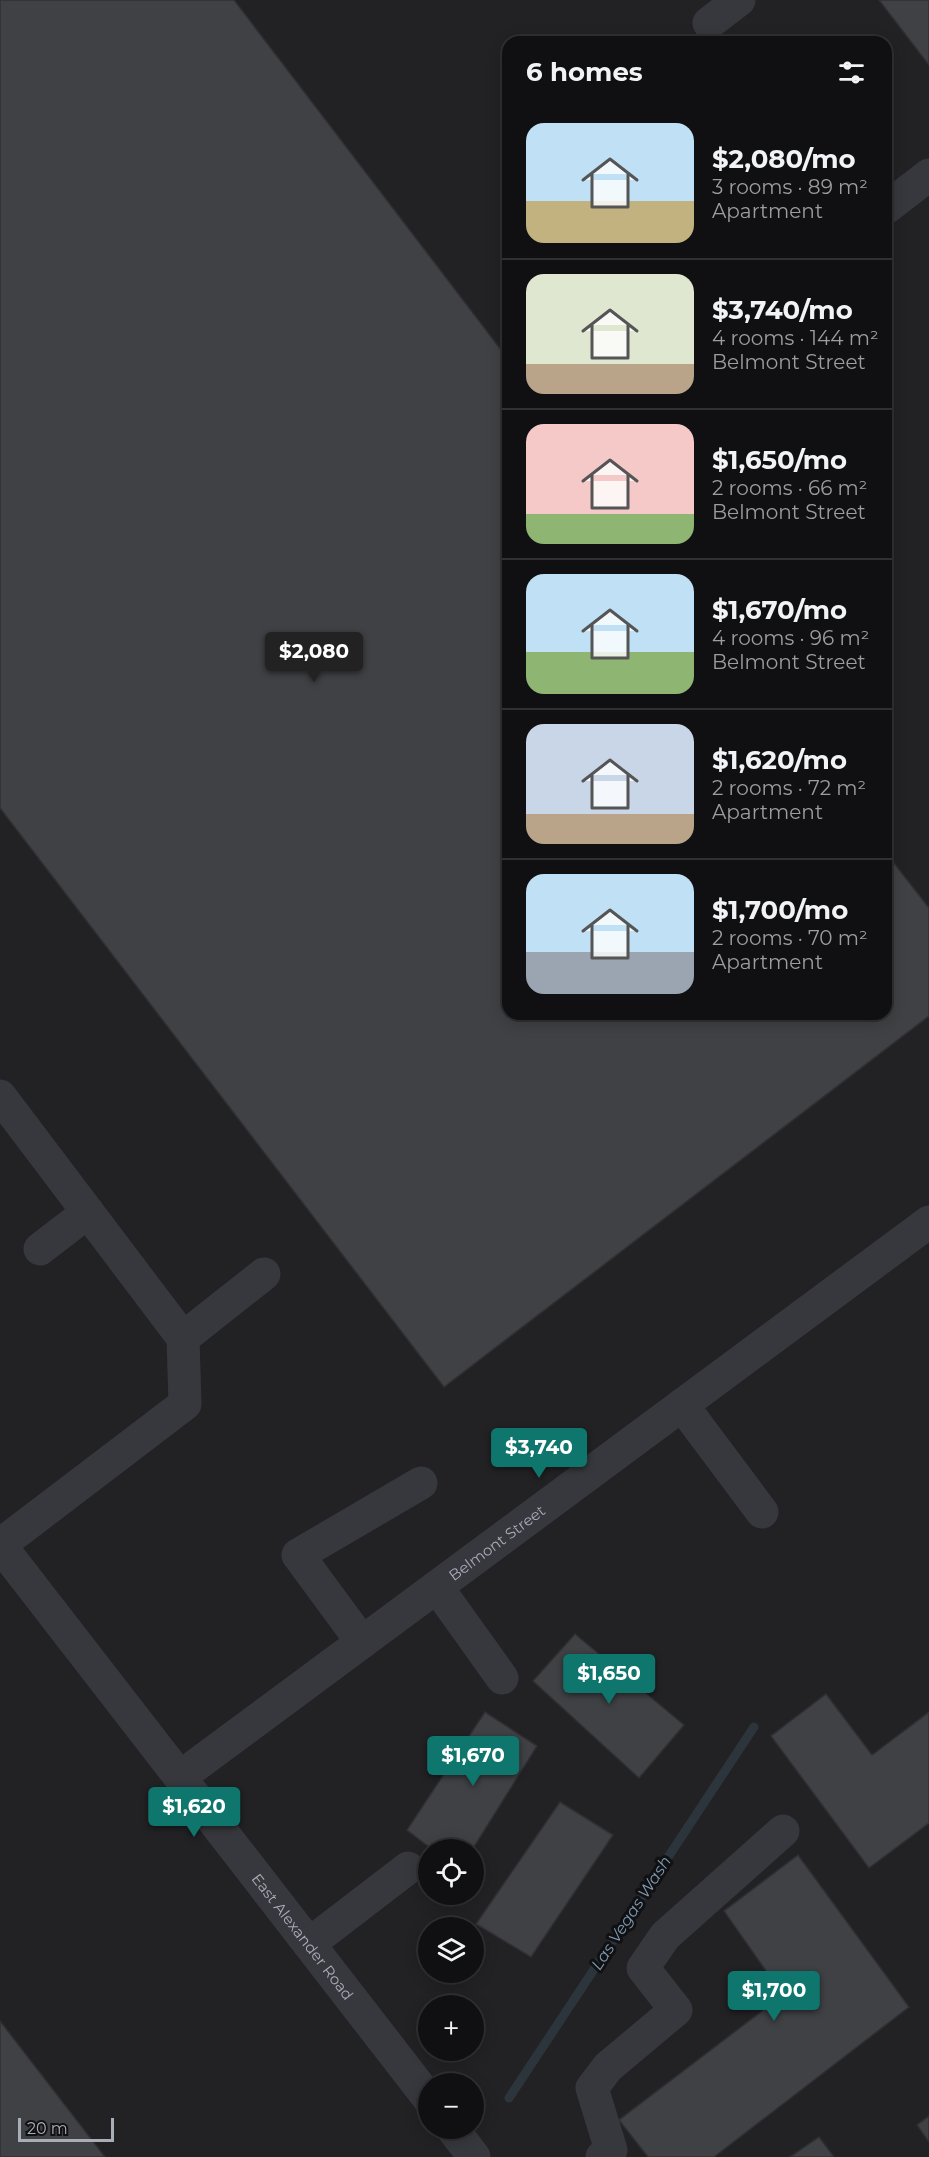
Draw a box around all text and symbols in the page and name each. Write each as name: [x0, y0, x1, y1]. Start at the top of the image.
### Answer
text: 6 homes: [526, 56, 643, 88]
icon: filters: [835, 56, 868, 89]
text: $2,080/mo: [712, 143, 856, 175]
icon: home: [574, 147, 646, 219]
text: 3 rooms · 89 m²: [712, 175, 868, 199]
text: Apartment: [712, 199, 823, 223]
text: $3,740/mo: [712, 294, 853, 326]
icon: home: [574, 298, 646, 370]
text: 4 rooms · 144 m²: [712, 326, 879, 350]
text: Belmont Street: [712, 350, 866, 374]
text: $1,650/mo: [712, 444, 847, 476]
icon: home: [574, 448, 646, 520]
text: 2 rooms · 66 m²: [712, 476, 867, 500]
text: Belmont Street: [712, 500, 866, 524]
text: $1,670/mo: [712, 594, 847, 626]
icon: home: [574, 598, 646, 670]
text: 4 rooms · 96 m²: [712, 626, 869, 650]
pin: $2,080: [265, 632, 363, 683]
text: $2,080: [279, 639, 349, 663]
text: Belmont Street: [712, 650, 866, 674]
text: $1,620/mo: [712, 744, 847, 776]
icon: home: [574, 748, 646, 820]
text: 2 rooms · 72 m²: [712, 776, 866, 800]
text: Apartment: [712, 800, 823, 824]
text: $1,700/mo: [712, 894, 848, 926]
icon: home: [574, 898, 646, 970]
text: 2 rooms · 70 m²: [712, 926, 868, 950]
text: Apartment: [712, 950, 823, 974]
pin: $3,740: [490, 1428, 588, 1479]
text: $3,740: [505, 1435, 573, 1459]
street label: Belmont Street: [445, 1500, 549, 1584]
pin: $1,650: [560, 1654, 658, 1705]
text: $1,650: [577, 1661, 641, 1685]
pin: $1,670: [424, 1736, 522, 1787]
text: $1,670: [441, 1743, 505, 1767]
pin: $1,620: [145, 1787, 243, 1838]
text: $1,620: [162, 1794, 226, 1818]
map controls: [418, 1839, 484, 2139]
button: locate: [418, 1839, 484, 1905]
water label: Las Vegas Wash: [587, 1852, 675, 1974]
street label: East Alexander Road: [248, 1869, 358, 2004]
button: layers: [418, 1917, 484, 1983]
pin: $1,700: [725, 1971, 823, 2022]
text: $1,700: [742, 1978, 806, 2002]
button: +: [418, 1995, 484, 2061]
button: −: [418, 2073, 484, 2139]
scale bar: [18, 2115, 114, 2142]
text: 20 m: [27, 2119, 68, 2138]

